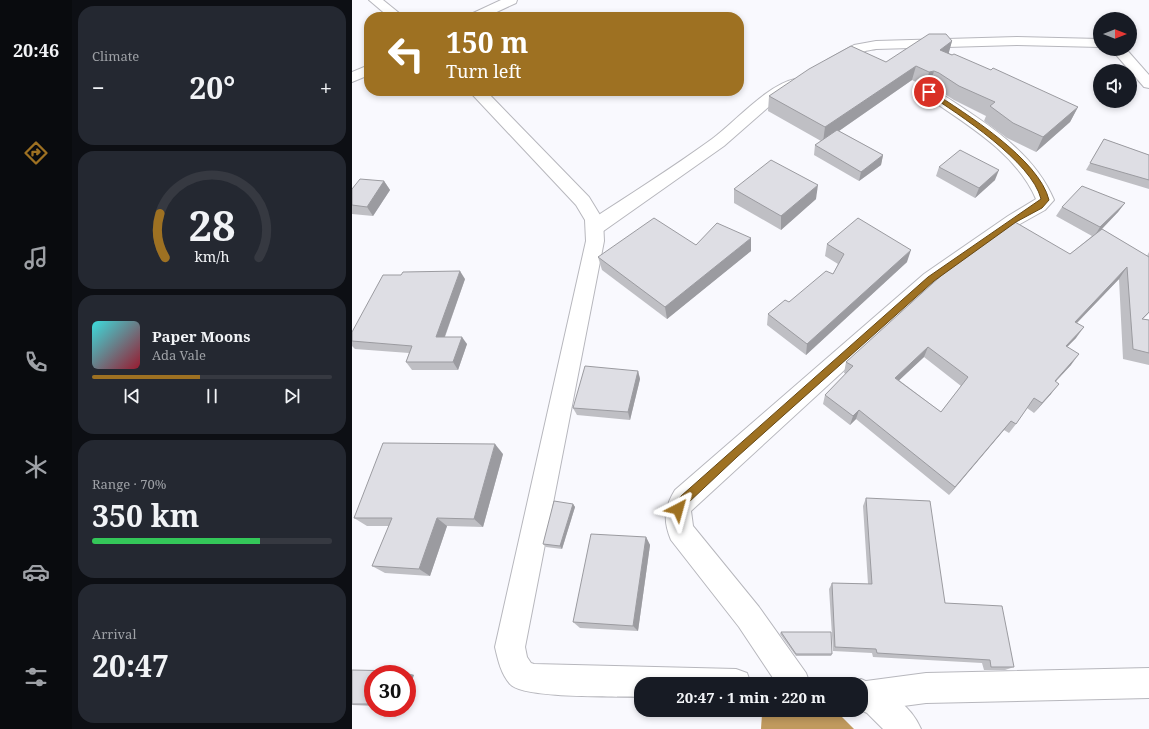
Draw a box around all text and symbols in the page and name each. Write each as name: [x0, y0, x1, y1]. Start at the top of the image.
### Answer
north arrow: [1093, 12, 1137, 56]
map controls: [1093, 12, 1137, 108]
text: 150 m: [446, 23, 528, 61]
icon: left: [380, 28, 432, 80]
text: 20:46: [13, 38, 59, 62]
text: Climate: [92, 47, 139, 65]
text: Turn left: [446, 59, 521, 83]
button: sound: [1093, 64, 1137, 108]
text: 20°: [189, 67, 235, 108]
text: −: [92, 72, 105, 102]
text: +: [320, 72, 332, 102]
pin: [912, 75, 946, 109]
icon: arrive: [918, 81, 940, 103]
icon: directions: [22, 139, 50, 167]
text: 28: [188, 197, 236, 253]
icon: music: [22, 244, 50, 272]
text: km/h: [194, 246, 230, 265]
text: Paper Moons: [152, 326, 251, 346]
text: Ada Vale: [152, 346, 206, 364]
icon: phone: [22, 348, 50, 376]
icon: previous: [121, 385, 143, 407]
icon: pause: [201, 385, 223, 407]
icon: next: [281, 385, 303, 407]
icon: climate: [22, 453, 50, 481]
text: Range · 70%: [92, 475, 166, 493]
position arrow: [657, 488, 699, 530]
text: 350 km: [92, 495, 199, 536]
icon: car: [22, 558, 50, 586]
text: Arrival: [92, 625, 136, 643]
text: 20:47: [92, 645, 169, 686]
icon: filters: [22, 663, 50, 691]
speed limit sign: 30: [364, 665, 416, 717]
text: 20:47 · 1 min · 220 m: [676, 687, 826, 707]

